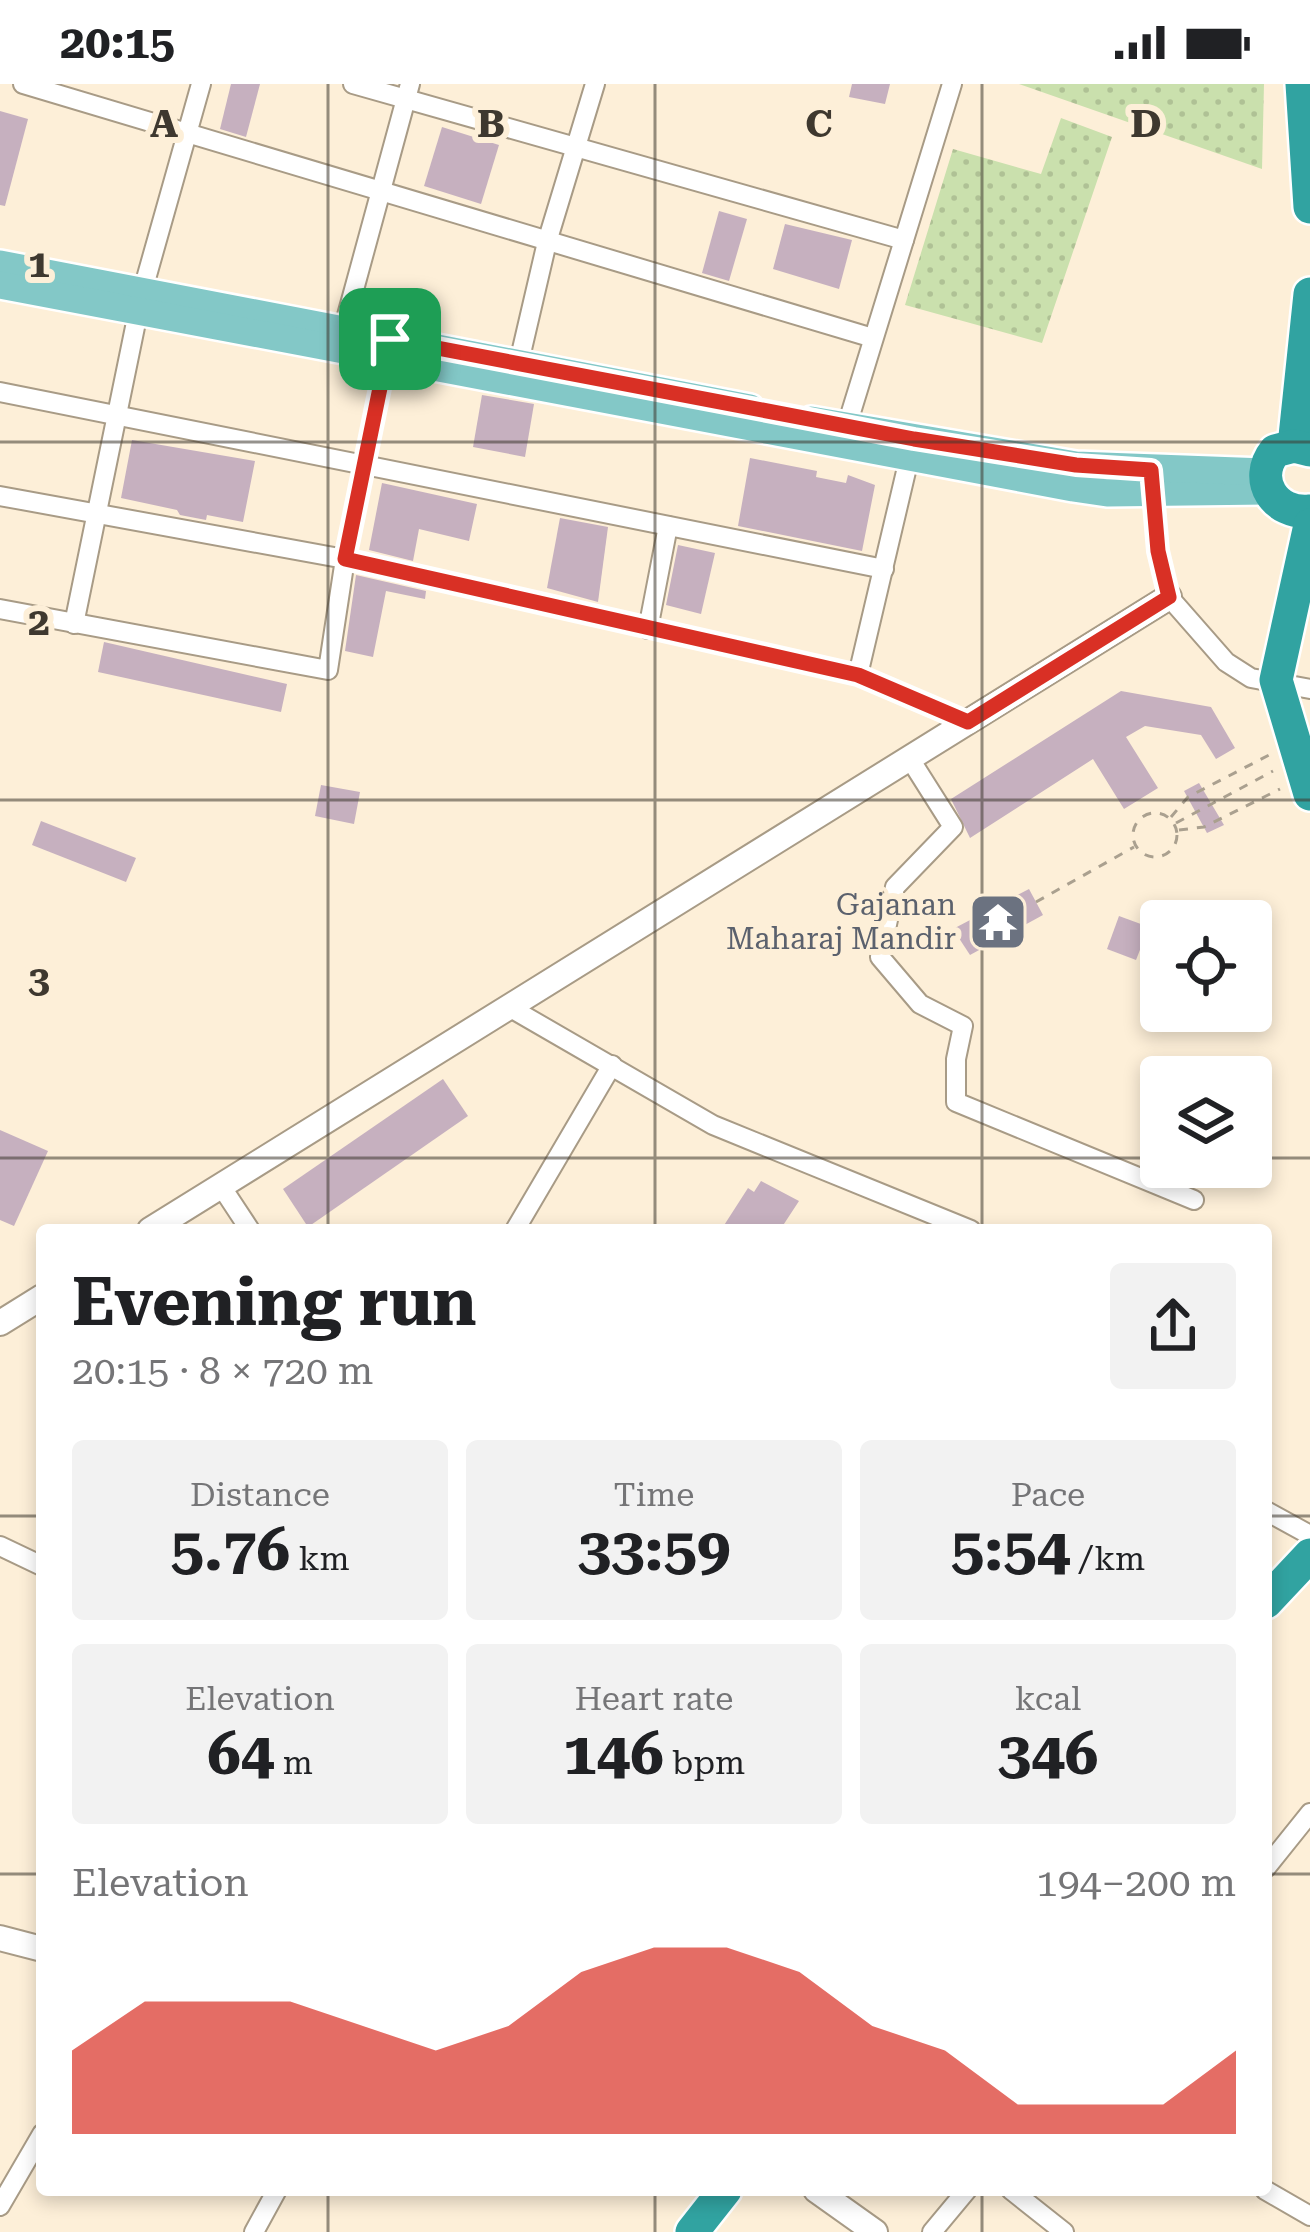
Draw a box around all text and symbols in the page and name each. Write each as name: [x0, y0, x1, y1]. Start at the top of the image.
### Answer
text: 20:15: [60, 16, 175, 69]
text: A: [150, 101, 178, 147]
text: B: [477, 101, 505, 147]
text: C: [805, 101, 833, 147]
text: D: [1130, 101, 1162, 147]
text: 1: [28, 241, 50, 287]
pin: [339, 288, 441, 390]
icon: arrive: [357, 306, 423, 372]
text: 2: [28, 599, 50, 645]
place label: Gajanan Maharaj Mandir: [726, 887, 956, 956]
temple icon: Gajanan Maharaj Mandir: [967, 891, 1029, 953]
map controls: [1140, 900, 1272, 1188]
button: locate: [1140, 900, 1272, 1032]
text: 3: [28, 957, 50, 1003]
button: layers: [1140, 1056, 1272, 1188]
button: share: [1110, 1263, 1236, 1389]
text: Evening run: [72, 1264, 477, 1341]
text: 20:15 · 8 × 720 m: [72, 1348, 373, 1394]
text: Distance: [190, 1475, 330, 1514]
text: Time: [614, 1475, 694, 1514]
text: Pace: [1011, 1475, 1085, 1514]
text: 5.76: [170, 1514, 290, 1585]
text: 33:59: [577, 1514, 731, 1585]
text: 5:54: [951, 1514, 1070, 1585]
text: km: [290, 1539, 350, 1578]
text: /km: [1070, 1539, 1145, 1578]
text: Elevation: [185, 1679, 335, 1718]
text: Heart rate: [575, 1679, 733, 1718]
text: kcal: [1015, 1679, 1081, 1718]
text: 64: [207, 1718, 274, 1789]
text: 146: [563, 1718, 664, 1789]
text: 346: [998, 1718, 1098, 1789]
text: m: [274, 1743, 313, 1782]
text: bpm: [664, 1743, 745, 1782]
text: Elevation: [72, 1860, 249, 1906]
text: 194–200 m: [1036, 1860, 1236, 1906]

